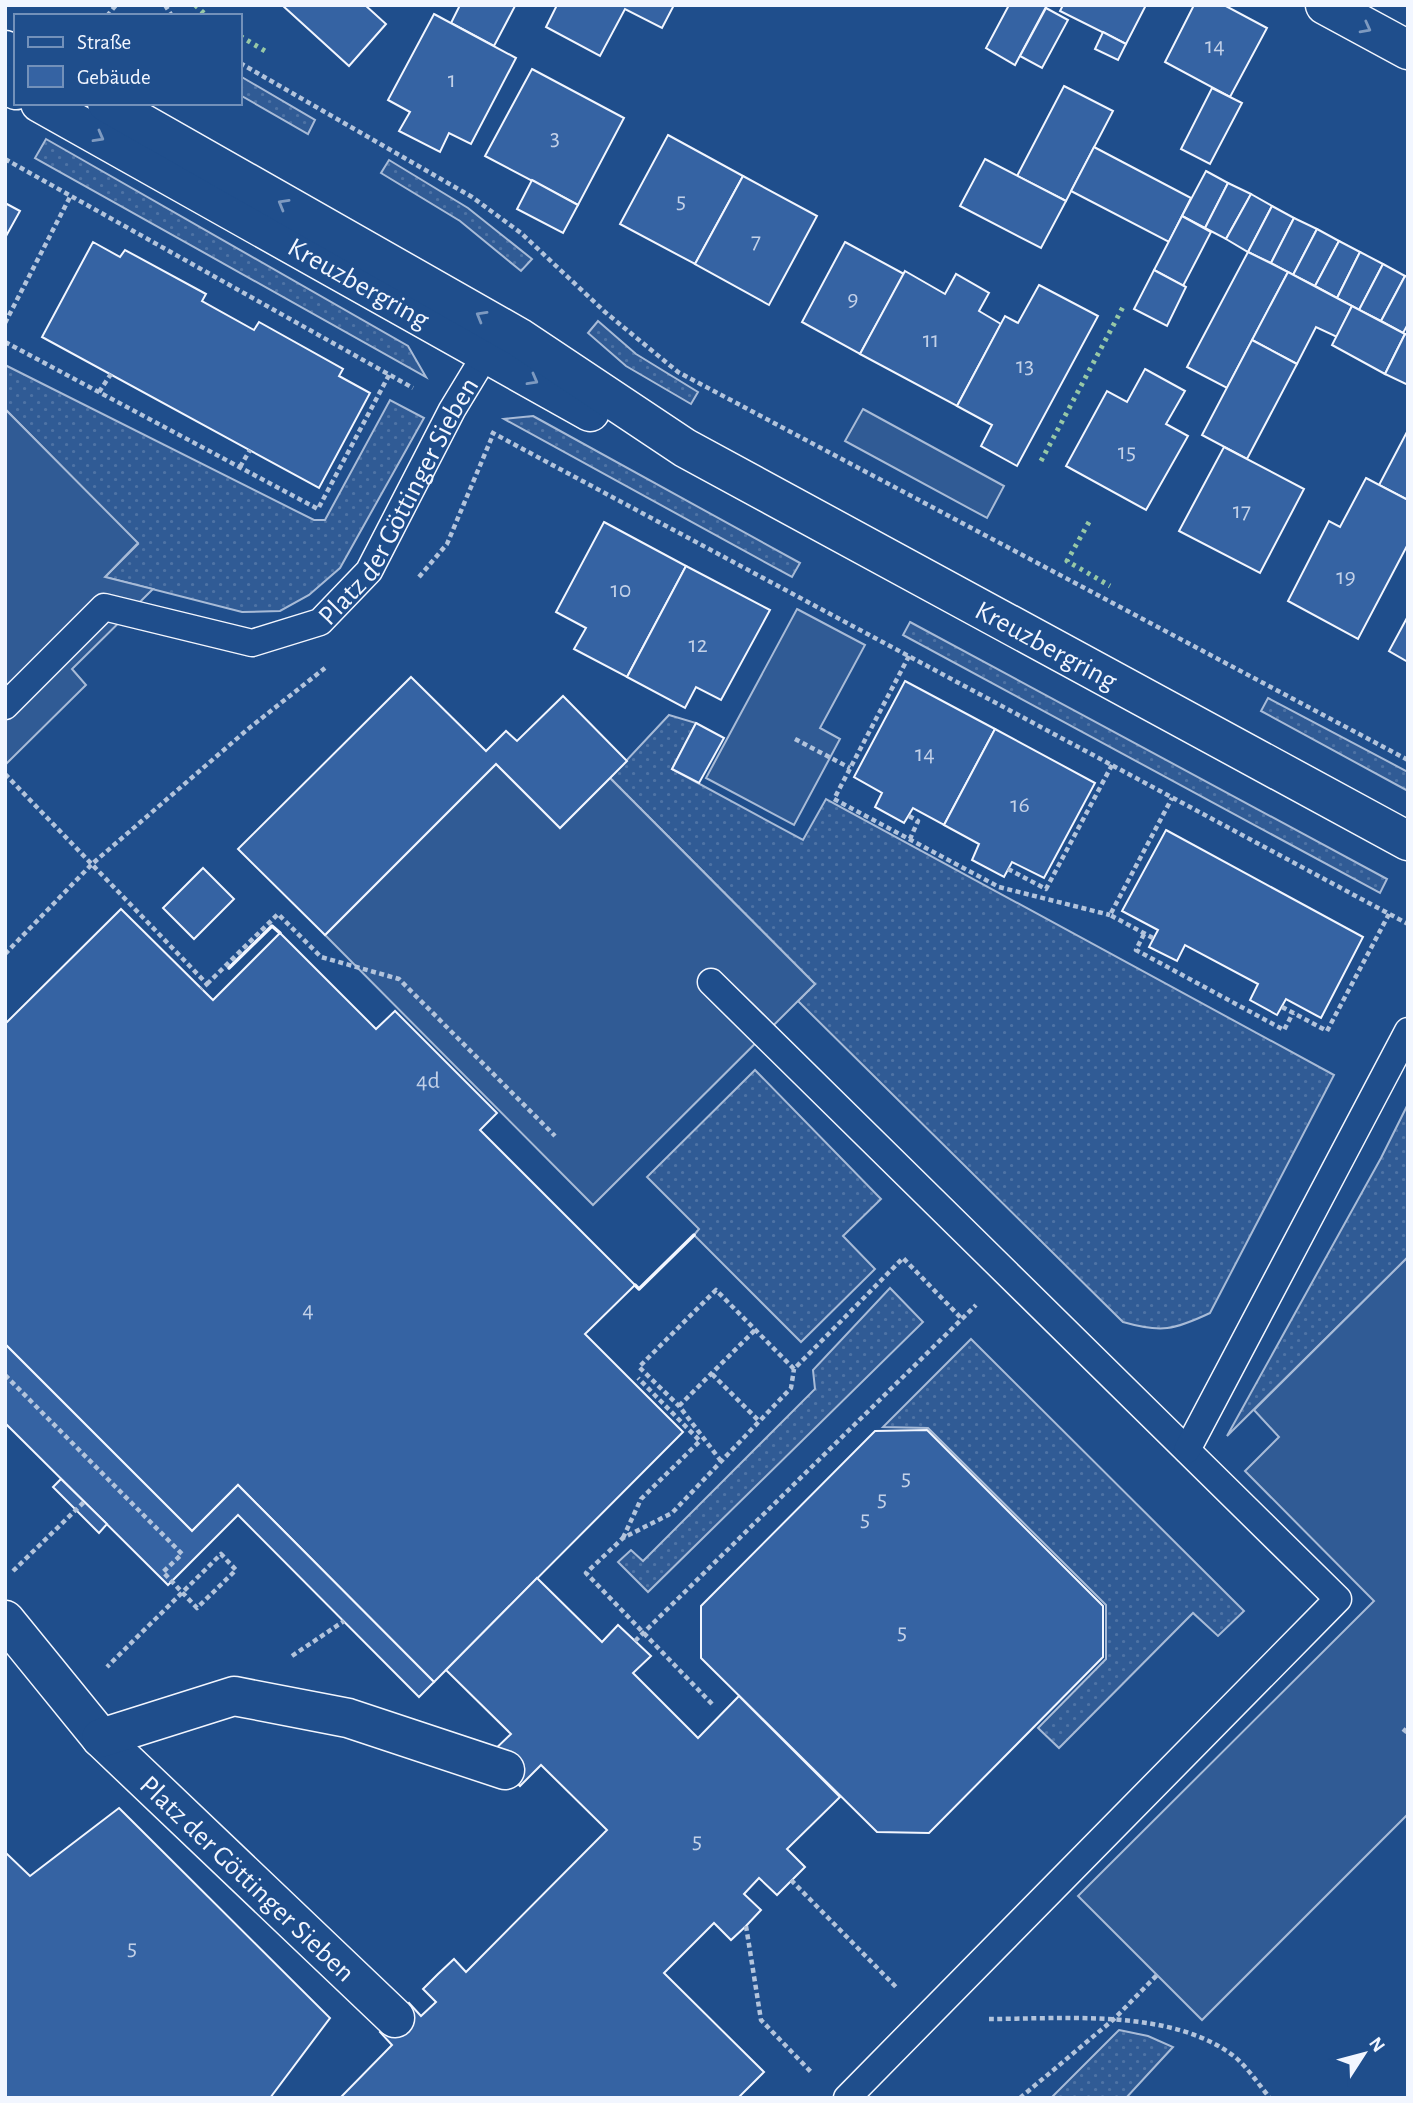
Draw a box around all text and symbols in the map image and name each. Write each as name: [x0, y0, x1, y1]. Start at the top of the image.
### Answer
legend: [14, 14, 242, 105]
one-way arrow: [1359, 19, 1371, 33]
text: Straße: [77, 32, 131, 53]
house number: 14: [1205, 34, 1225, 58]
text: Gebäude: [77, 67, 151, 88]
house number: 1: [448, 68, 456, 92]
house number: 3: [550, 126, 560, 150]
one-way arrow: [92, 129, 105, 142]
house number: 5: [676, 189, 686, 213]
one-way arrow: [278, 199, 291, 212]
house number: 7: [751, 229, 761, 253]
street label: Kreuzbergring: [283, 233, 434, 335]
house number: 9: [847, 287, 859, 311]
one-way arrow: [476, 311, 488, 324]
house number: 11: [923, 328, 939, 352]
house number: 13: [1016, 354, 1034, 378]
one-way arrow: [525, 372, 538, 385]
street label: Platz der Göttinger Sieben: [314, 373, 484, 631]
house number: 15: [1118, 440, 1136, 464]
house number: 17: [1233, 499, 1251, 523]
house number: 19: [1336, 565, 1356, 589]
house number: 10: [611, 578, 631, 602]
street label: Kreuzbergring: [970, 597, 1121, 696]
house number: 12: [688, 633, 708, 657]
house number: 14: [915, 742, 935, 766]
house number: 16: [1010, 793, 1030, 817]
house number: 4d: [416, 1069, 440, 1093]
house number: 4: [302, 1298, 314, 1322]
house number: 5: [901, 1466, 911, 1490]
house number: 5: [877, 1487, 887, 1511]
house number: 5: [860, 1507, 870, 1531]
house number: 5: [897, 1620, 907, 1644]
street label: Platz der Göttinger Sieben: [134, 1771, 359, 1988]
house number: 5: [692, 1829, 702, 1853]
house number: 5: [127, 1936, 137, 1960]
north arrow: [1329, 2019, 1399, 2089]
text: N: [1365, 2034, 1388, 2056]

